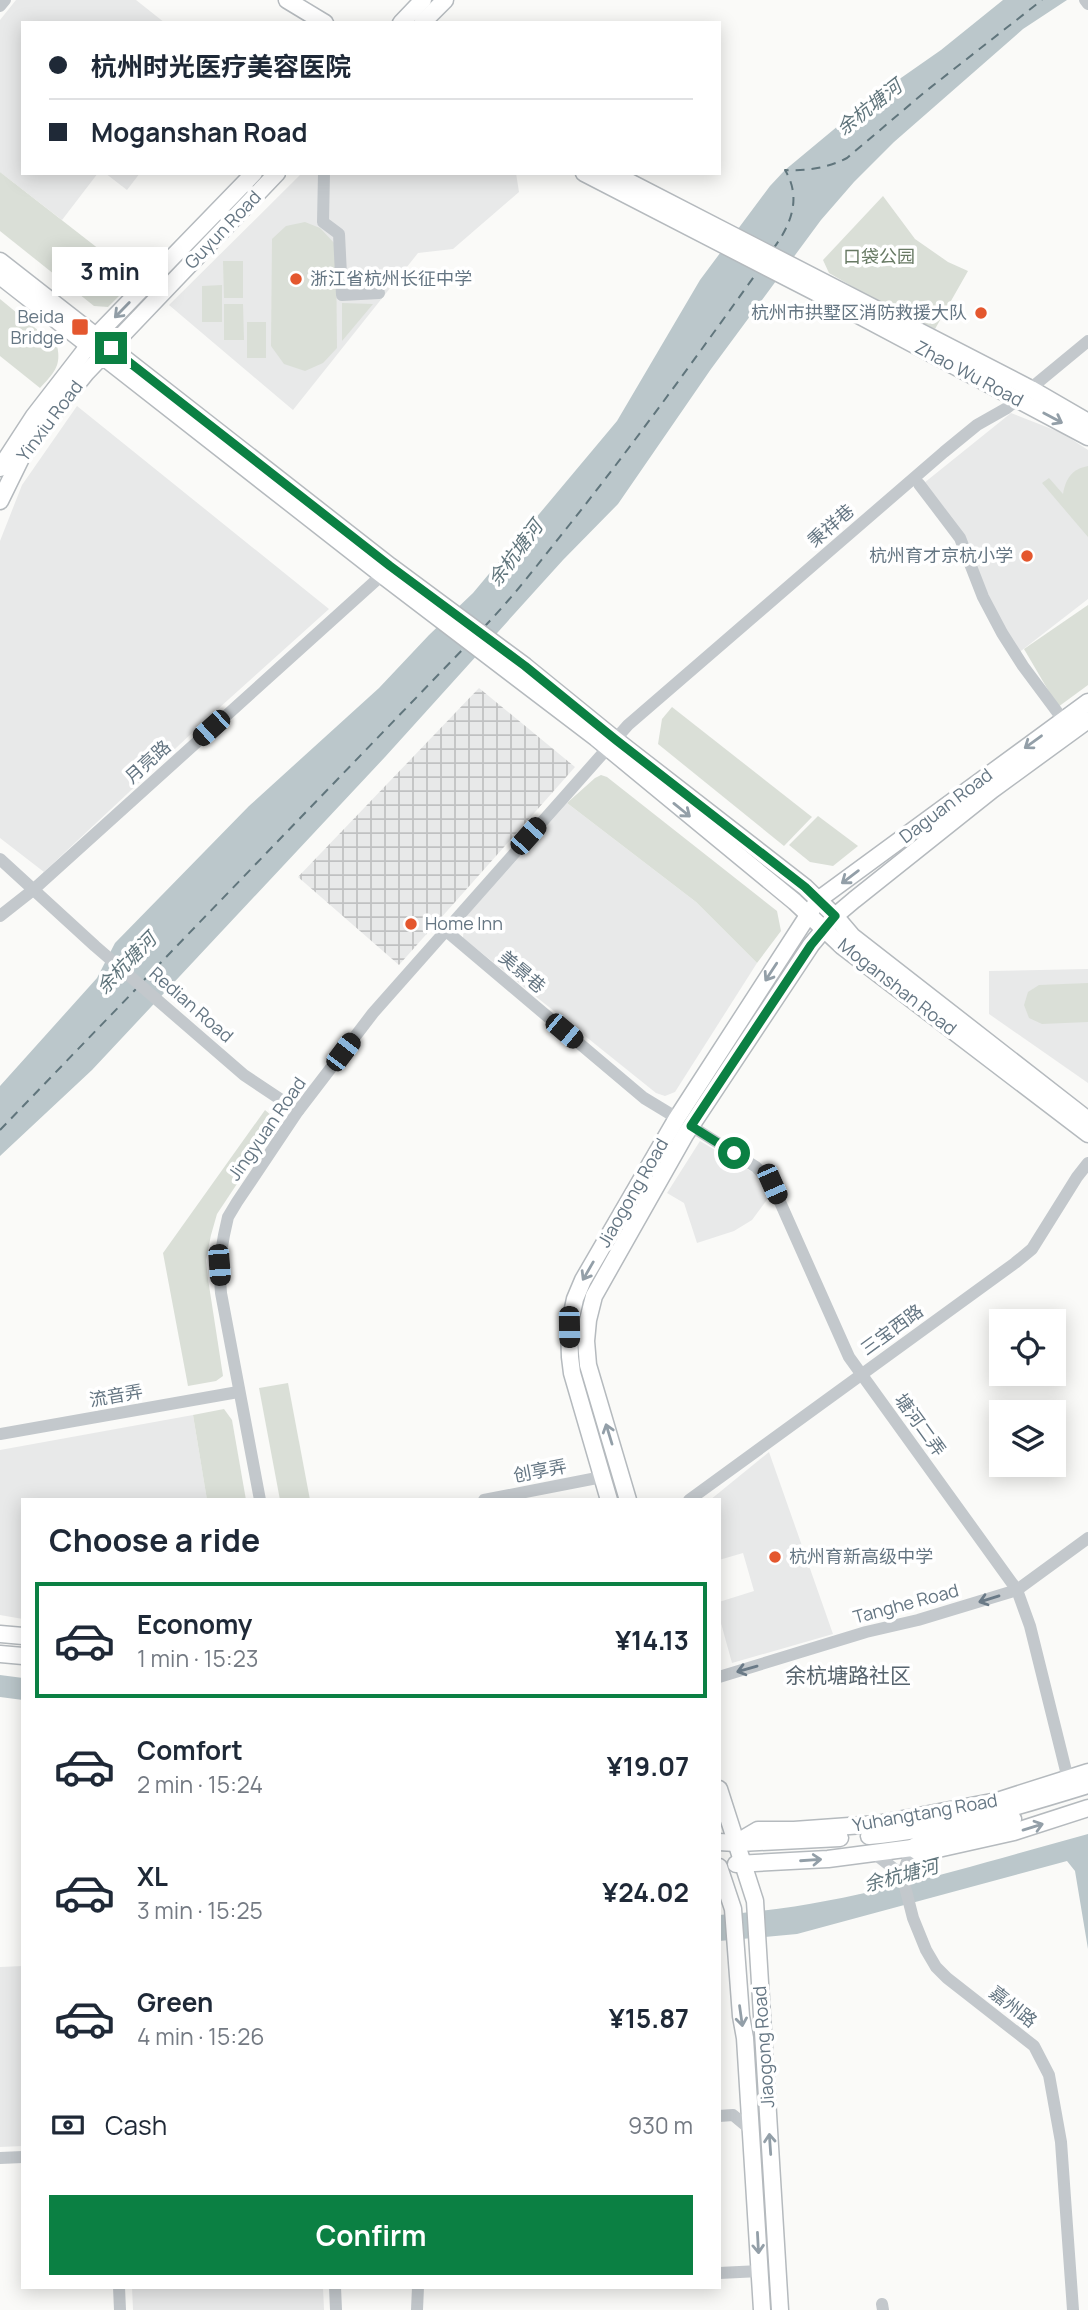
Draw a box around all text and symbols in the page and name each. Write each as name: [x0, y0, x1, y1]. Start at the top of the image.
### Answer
text: 杭州时光医疗美容医院: [91, 48, 351, 84]
water label: 余杭塘河: [831, 71, 910, 141]
text: Moganshan Road: [91, 114, 308, 150]
street label: Guyun Road: [179, 185, 266, 274]
park label: 口袋公园: [843, 244, 915, 268]
callout: 3 min: [53, 246, 169, 296]
text: 3 min: [80, 255, 140, 287]
place label: 浙江省杭州长征中学: [310, 266, 472, 290]
marker: 浙江省杭州长征中学: [288, 271, 304, 287]
place label: 杭州市拱墅区消防救援大队: [751, 300, 967, 324]
one-way arrow: [113, 302, 130, 319]
place label: Beida Bridge: [10, 304, 64, 349]
marker: 杭州市拱墅区消防救援大队: [973, 305, 989, 321]
marker: Beida Bridge: [70, 317, 90, 337]
route end: [95, 332, 127, 364]
street label: Zhao Wu Road: [911, 335, 1028, 412]
street label: Yinxiu Road: [11, 375, 88, 466]
one-way arrow: [1042, 411, 1063, 425]
street label: 秉祥巷: [802, 498, 859, 552]
water label: 余杭塘河: [482, 512, 551, 591]
place label: 杭州育才京杭小学: [869, 543, 1013, 567]
marker: 杭州育才京杭小学: [1019, 548, 1035, 564]
car: [189, 706, 234, 750]
street label: 月亮路: [119, 734, 175, 788]
one-way arrow: [1024, 735, 1043, 749]
street label: Daguan Road: [894, 762, 997, 848]
one-way arrow: [673, 802, 691, 818]
car: [507, 813, 550, 859]
one-way arrow: [841, 870, 860, 885]
place label: Home Inn: [425, 911, 503, 935]
marker: Home Inn: [403, 916, 419, 932]
water label: 余杭塘河: [90, 924, 165, 999]
street label: Moganshan Road: [833, 932, 962, 1040]
street label: 美景巷: [494, 945, 551, 998]
street label: Redian Road: [145, 961, 239, 1047]
one-way arrow: [763, 962, 777, 982]
car: [542, 1009, 587, 1053]
car: [322, 1029, 365, 1075]
street label: Jingyuan Road: [222, 1072, 311, 1185]
street label: Jiaogong Road: [591, 1134, 673, 1251]
route start: [718, 1137, 750, 1169]
car: [754, 1161, 791, 1207]
car: [208, 1243, 231, 1287]
one-way arrow: [581, 1260, 595, 1280]
street label: 三宝西路: [855, 1298, 928, 1360]
car: [559, 1306, 580, 1348]
map controls: [989, 1309, 1066, 1477]
button: locate: [989, 1309, 1066, 1386]
street label: 流音弄: [87, 1379, 144, 1412]
street label: 塘河二弄: [890, 1388, 952, 1461]
button: layers: [989, 1400, 1066, 1477]
one-way arrow: [601, 1424, 614, 1446]
street label: 创享弄: [511, 1453, 569, 1487]
text: Choose a ride: [49, 1518, 260, 1562]
place label: 杭州育新高级中学: [789, 1544, 933, 1568]
marker: 杭州育新高级中学: [767, 1549, 783, 1565]
street label: Tanghe Road: [850, 1577, 961, 1629]
one-way arrow: [978, 1593, 1000, 1606]
text: Economy: [137, 1606, 252, 1642]
icon: car: [53, 1609, 116, 1672]
text: ¥14.13: [615, 1622, 689, 1658]
text: 1 min · 15:23: [137, 1642, 258, 1674]
district label: 余杭塘路社区: [785, 1661, 911, 1689]
one-way arrow: [736, 1663, 759, 1676]
text: Comfort: [137, 1732, 243, 1768]
icon: car: [53, 1735, 116, 1798]
text: ¥19.07: [607, 1748, 689, 1784]
text: 2 min · 15:24: [137, 1768, 263, 1800]
street label: Yuhangtang Road: [850, 1787, 999, 1837]
one-way arrow: [1022, 1819, 1044, 1832]
water label: 余杭塘河: [861, 1852, 945, 1897]
one-way arrow: [799, 1854, 822, 1867]
text: XL: [137, 1858, 168, 1894]
icon: car: [53, 1861, 116, 1924]
text: ¥24.02: [602, 1874, 689, 1910]
text: 3 min · 15:25: [137, 1894, 263, 1926]
street label: 嘉州路: [985, 1980, 1042, 2032]
text: Green: [137, 1984, 213, 2020]
street label: Jiaogong Road: [747, 1985, 779, 2109]
icon: car: [53, 1987, 116, 2050]
text: ¥15.87: [609, 2000, 689, 2036]
one-way arrow: [735, 2004, 748, 2027]
text: 4 min · 15:26: [137, 2020, 265, 2052]
icon: cash: [49, 2106, 87, 2144]
text: Cash: [105, 2107, 167, 2143]
text: 930 m: [628, 2109, 693, 2141]
one-way arrow: [763, 2133, 776, 2156]
button: Confirm: [49, 2195, 693, 2275]
one-way arrow: [752, 2231, 765, 2253]

